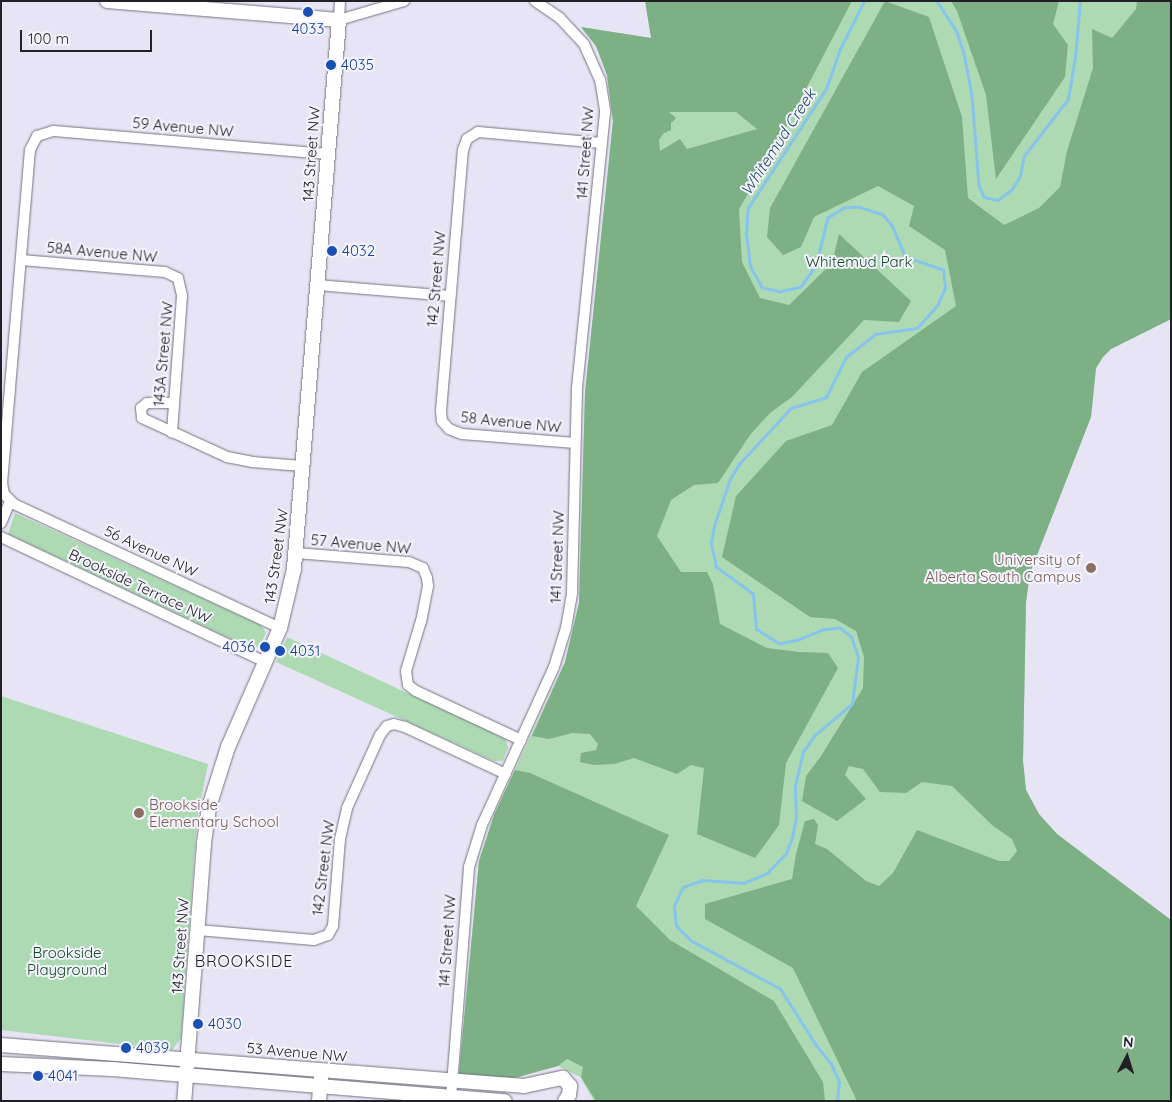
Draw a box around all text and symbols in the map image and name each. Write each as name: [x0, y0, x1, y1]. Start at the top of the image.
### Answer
marker: 4033: [302, 6, 314, 18]
scale bar: [22, 20, 155, 52]
place label: 4033: [292, 20, 324, 38]
text: 100 m: [28, 29, 69, 48]
place label: 4035: [341, 56, 374, 74]
marker: 4035: [325, 59, 337, 71]
water label: Whitemud Creek: [736, 85, 820, 199]
street label: 143 Street NW: [299, 106, 323, 202]
street label: 141 Street NW: [573, 106, 597, 200]
street label: 59 Avenue NW: [132, 114, 234, 140]
street label: 142 Street NW: [423, 230, 449, 328]
street label: 58A Avenue NW: [46, 238, 158, 266]
place label: 4032: [342, 242, 375, 260]
marker: 4032: [326, 245, 338, 257]
park label: Whitemud Park: [806, 253, 912, 271]
street label: 143A Street NW: [149, 301, 177, 407]
street label: 58 Avenue NW: [460, 408, 562, 436]
street label: 143 Street NW: [260, 507, 292, 605]
street label: 141 Street NW: [546, 510, 568, 604]
street label: 56 Avenue NW: [101, 521, 201, 581]
street label: 57 Avenue NW: [310, 531, 412, 557]
street label: Brookside Terrace NW: [66, 545, 214, 627]
place label: University of Alberta South Campus: [925, 550, 1081, 585]
marker: University of Alberta South Campus: [1085, 562, 1097, 574]
place label: 4036: [222, 638, 255, 656]
marker: 4036: [259, 641, 271, 653]
place label: 4031: [290, 642, 320, 660]
marker: 4031: [274, 645, 286, 657]
place label: Brookside Elementary School: [149, 795, 279, 830]
marker: Brookside Elementary School: [133, 807, 145, 819]
street label: 142 Street NW: [308, 819, 338, 917]
street label: 141 Street NW: [435, 894, 459, 988]
street label: 143 Street NW: [168, 898, 192, 994]
park label: Brookside Playground: [27, 943, 107, 978]
district label: BROOKSIDE: [194, 951, 294, 971]
place label: 4030: [208, 1015, 242, 1033]
marker: 4030: [192, 1018, 204, 1030]
north arrow: [1102, 1032, 1152, 1082]
text: N: [1122, 1033, 1134, 1051]
place label: 4039: [136, 1039, 169, 1057]
street label: 53 Avenue NW: [246, 1039, 348, 1065]
marker: 4039: [120, 1042, 132, 1054]
place label: 4041: [48, 1067, 78, 1085]
marker: 4041: [32, 1070, 44, 1082]

